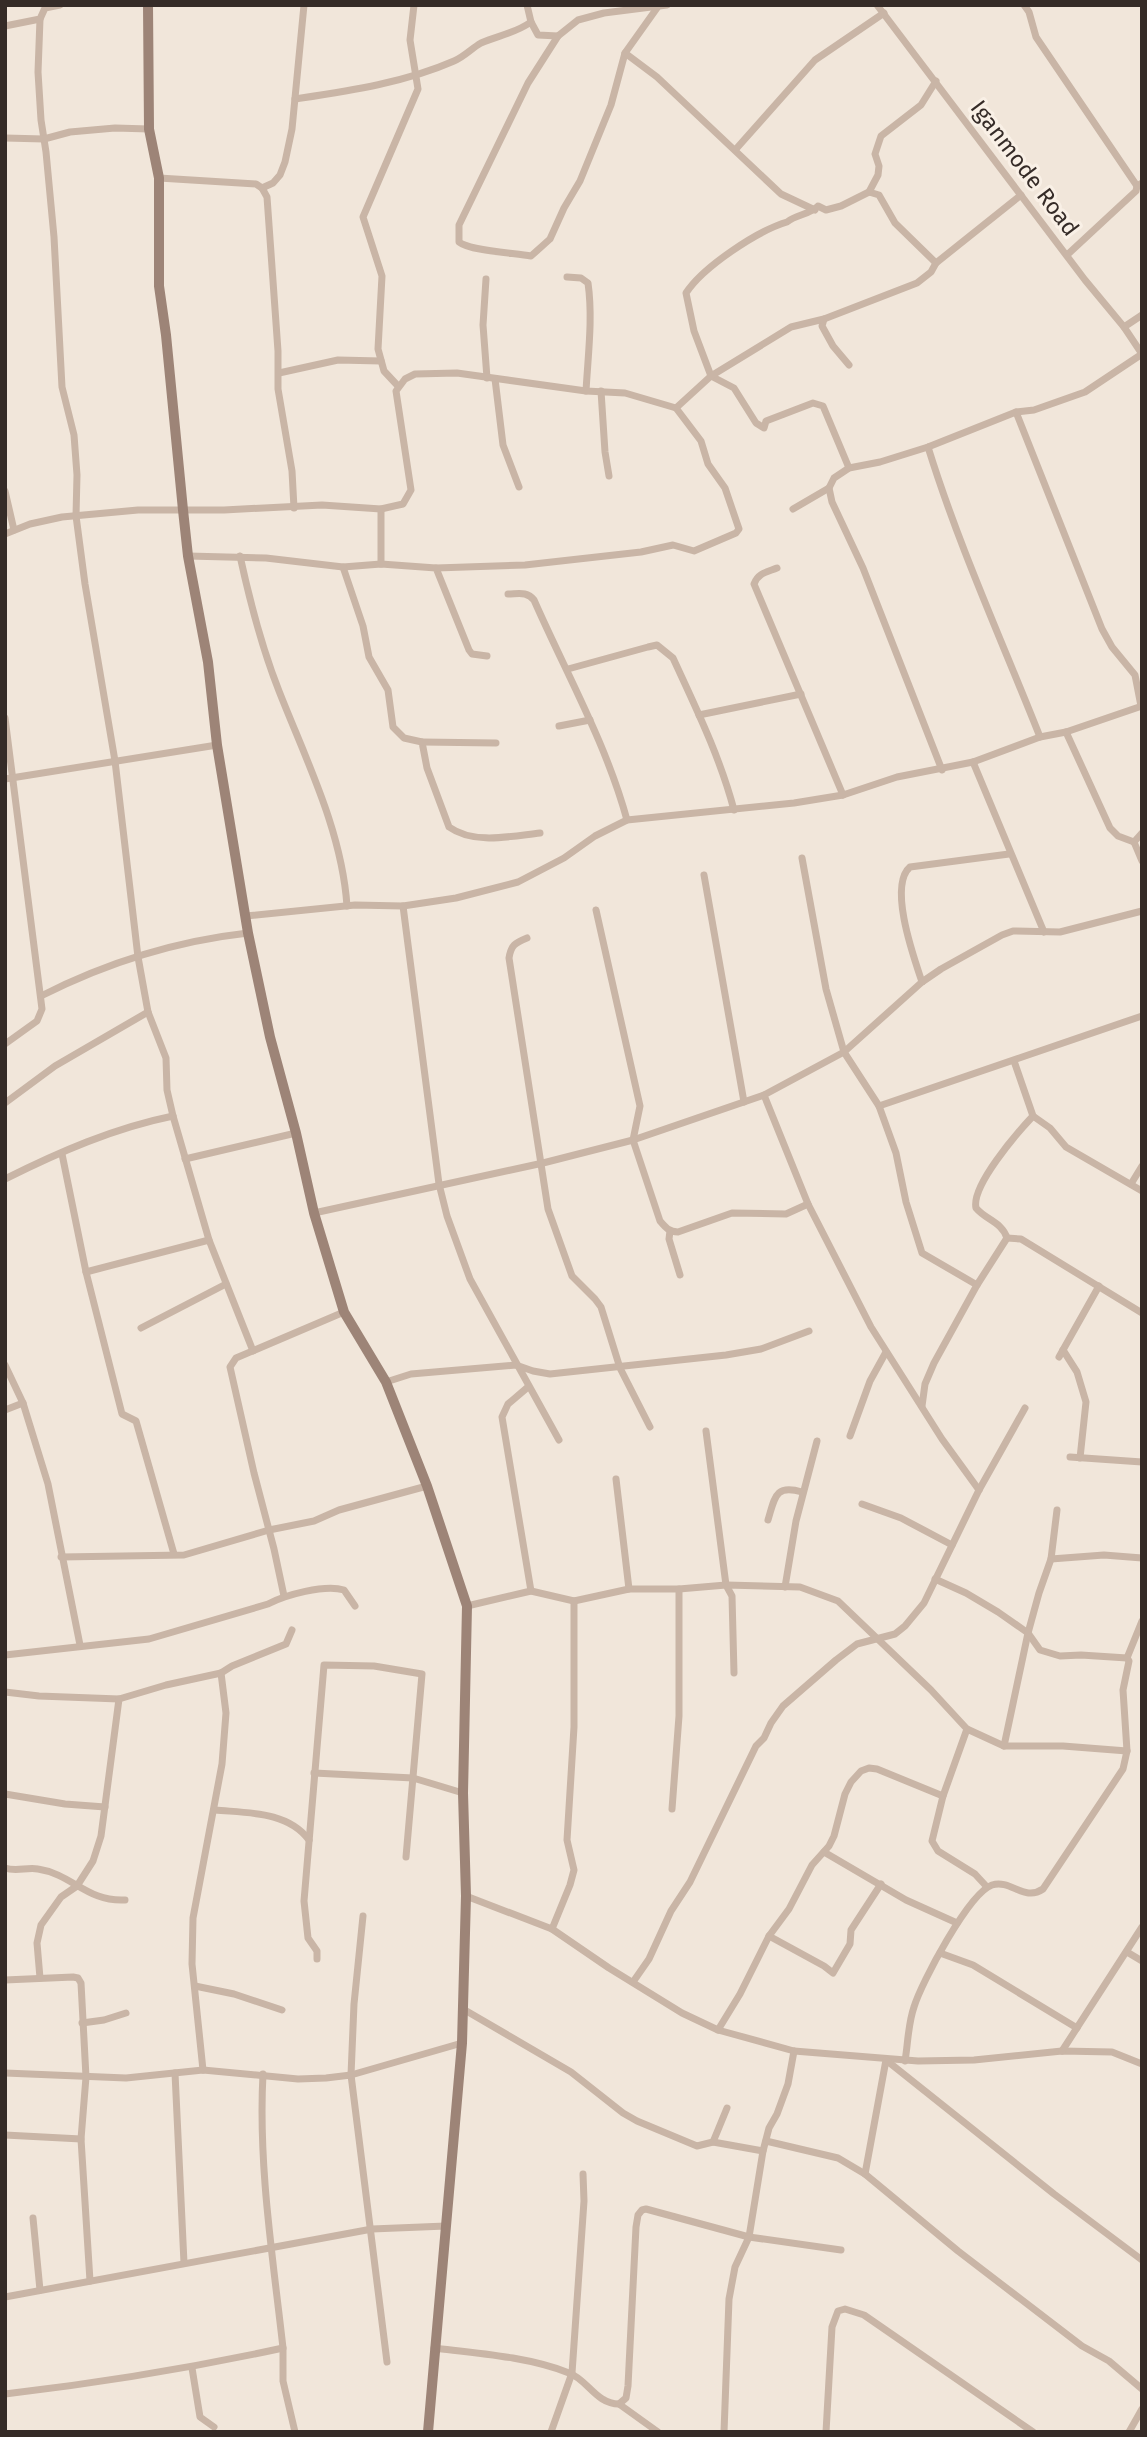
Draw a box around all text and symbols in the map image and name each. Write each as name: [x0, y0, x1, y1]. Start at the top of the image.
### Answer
street label: Iganmode Road: [965, 95, 1085, 241]

